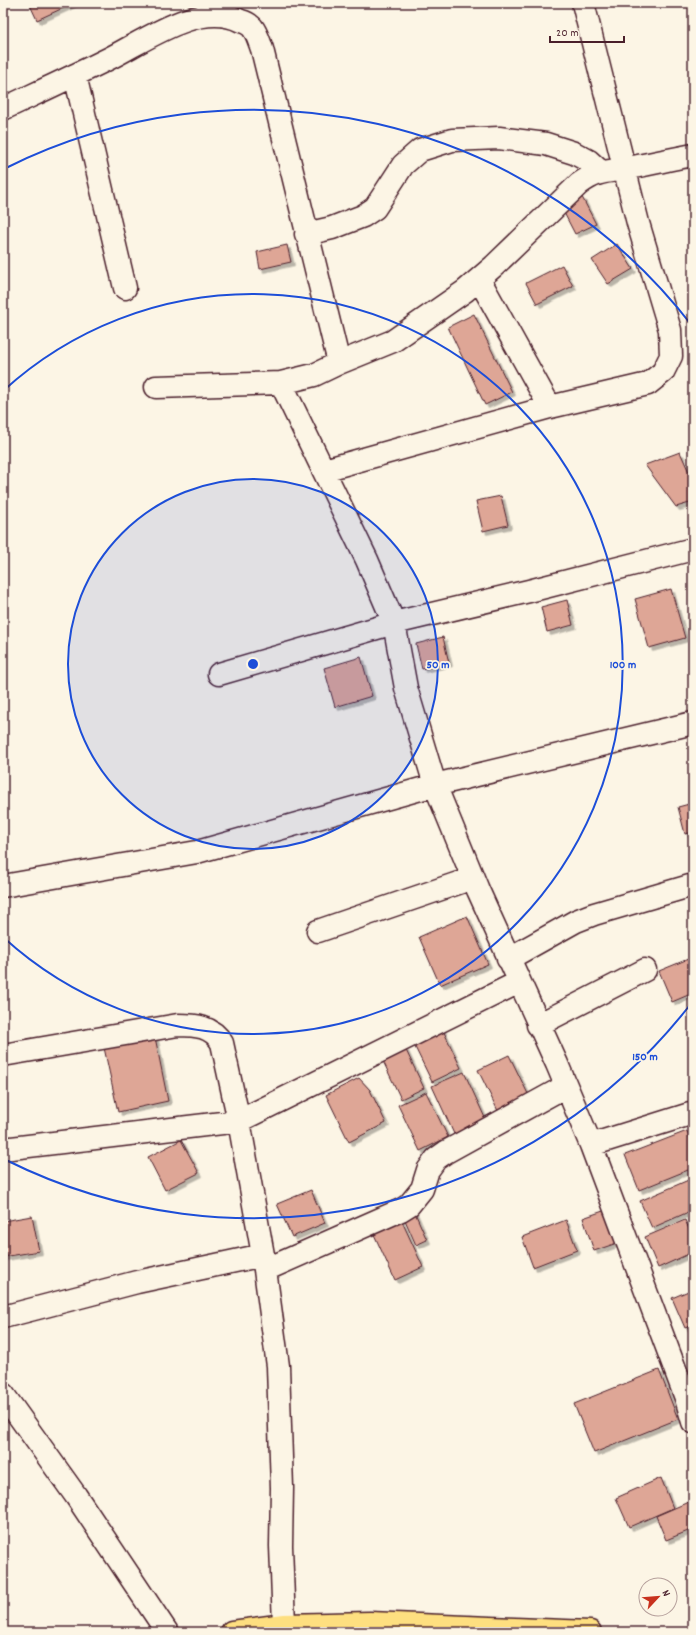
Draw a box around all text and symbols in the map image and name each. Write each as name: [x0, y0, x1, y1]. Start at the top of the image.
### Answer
scale bar: [550, 18, 624, 44]
text: 20 m: [556, 25, 579, 42]
centre of rings: [246, 657, 260, 671]
text: 50 m: [426, 657, 450, 674]
text: 100 m: [610, 657, 636, 674]
text: 150 m: [632, 1049, 658, 1066]
north arrow: [638, 1577, 678, 1617]
text: N: [657, 1588, 674, 1600]

